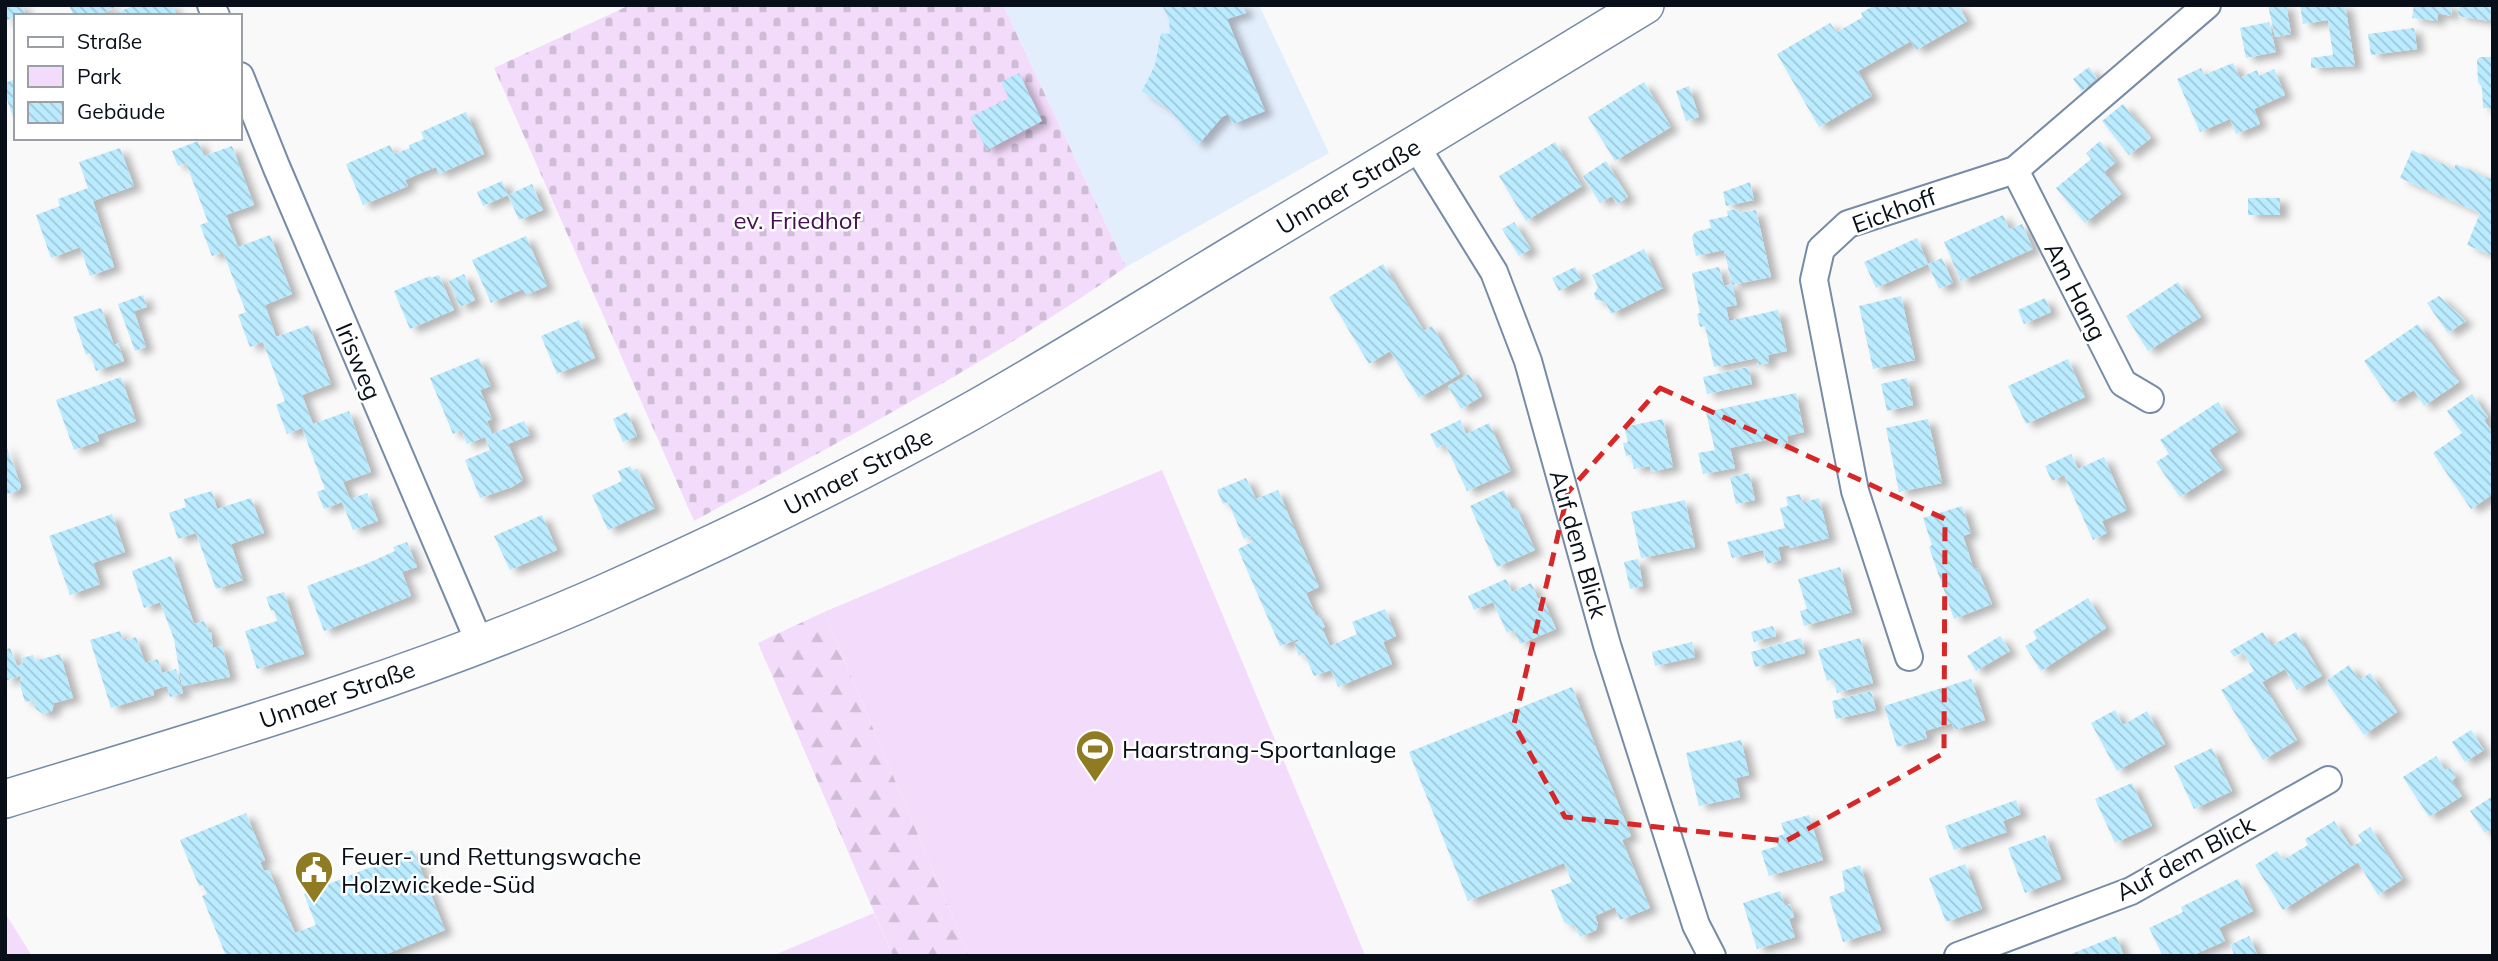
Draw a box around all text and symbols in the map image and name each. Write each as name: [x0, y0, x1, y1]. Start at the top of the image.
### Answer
legend: [14, 14, 242, 140]
text: Straße: [77, 28, 142, 54]
text: Park: [77, 63, 121, 89]
text: Gebäude: [77, 98, 165, 124]
street label: Unnaer Straße: [1271, 131, 1425, 241]
street label: Eickhoff: [1848, 181, 1941, 239]
park label: ev. Friedhof: [733, 205, 861, 235]
street label: Am Hang: [2039, 237, 2113, 345]
street label: Irisweg: [329, 318, 389, 404]
street label: Unnaer Straße: [779, 421, 937, 521]
street label: Auf dem Blick: [1544, 467, 1615, 622]
street label: Unnaer Straße: [255, 653, 419, 735]
sports icon: Haarstrang-Sportanlage: [1074, 728, 1116, 783]
place label: Haarstrang-Sportanlage: [1122, 734, 1396, 764]
street label: Auf dem Blick: [2111, 809, 2260, 907]
place label: Feuer- und Rettungswache Holzwickede-Süd: [341, 841, 641, 899]
public building icon: Feuer- und Rettungswache Holzwickede-Süd: [293, 849, 335, 904]

